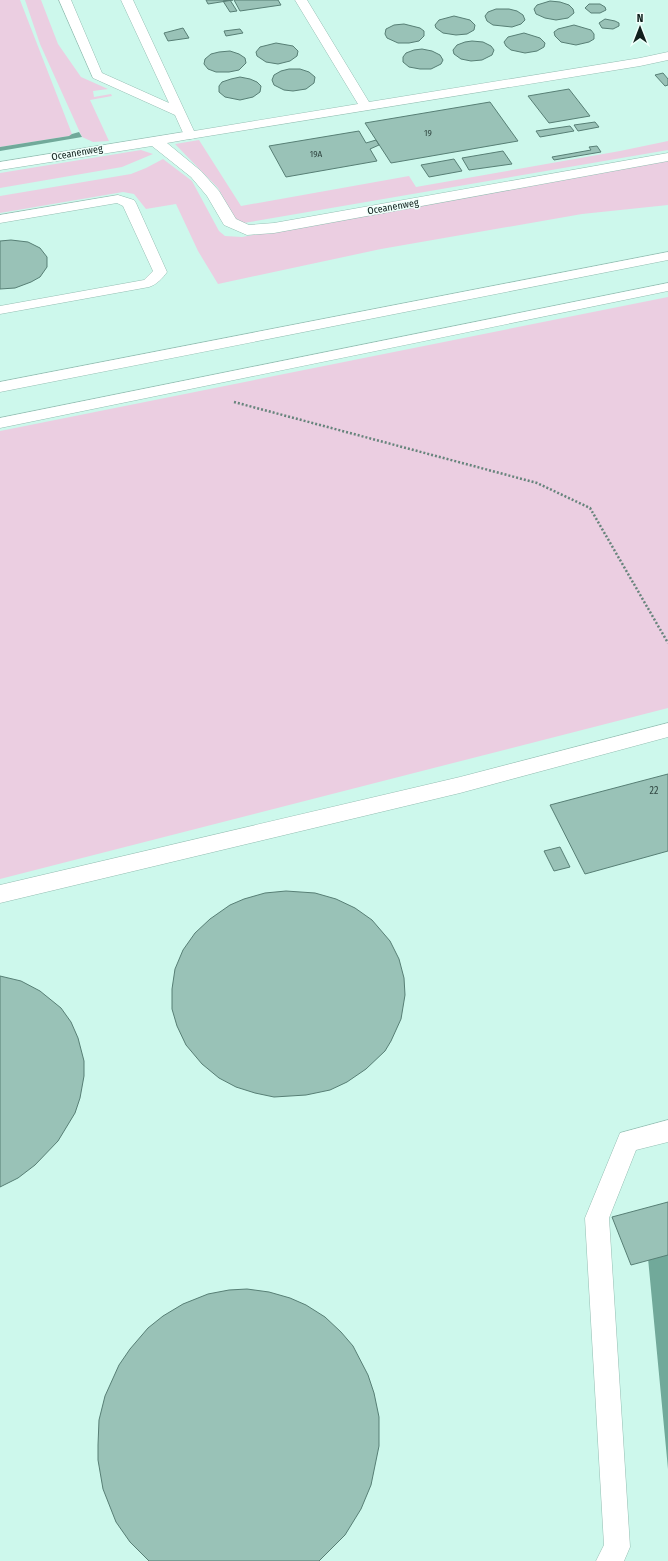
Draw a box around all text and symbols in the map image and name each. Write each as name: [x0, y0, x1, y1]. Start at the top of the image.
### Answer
north arrow: [620, 8, 660, 48]
text: N: [637, 12, 643, 25]
house number: 19: [424, 128, 432, 138]
street label: Oceanenweg: [50, 143, 104, 163]
house number: 19A: [310, 149, 323, 159]
street label: Oceanenweg: [366, 197, 420, 217]
house number: 22: [650, 785, 659, 797]

